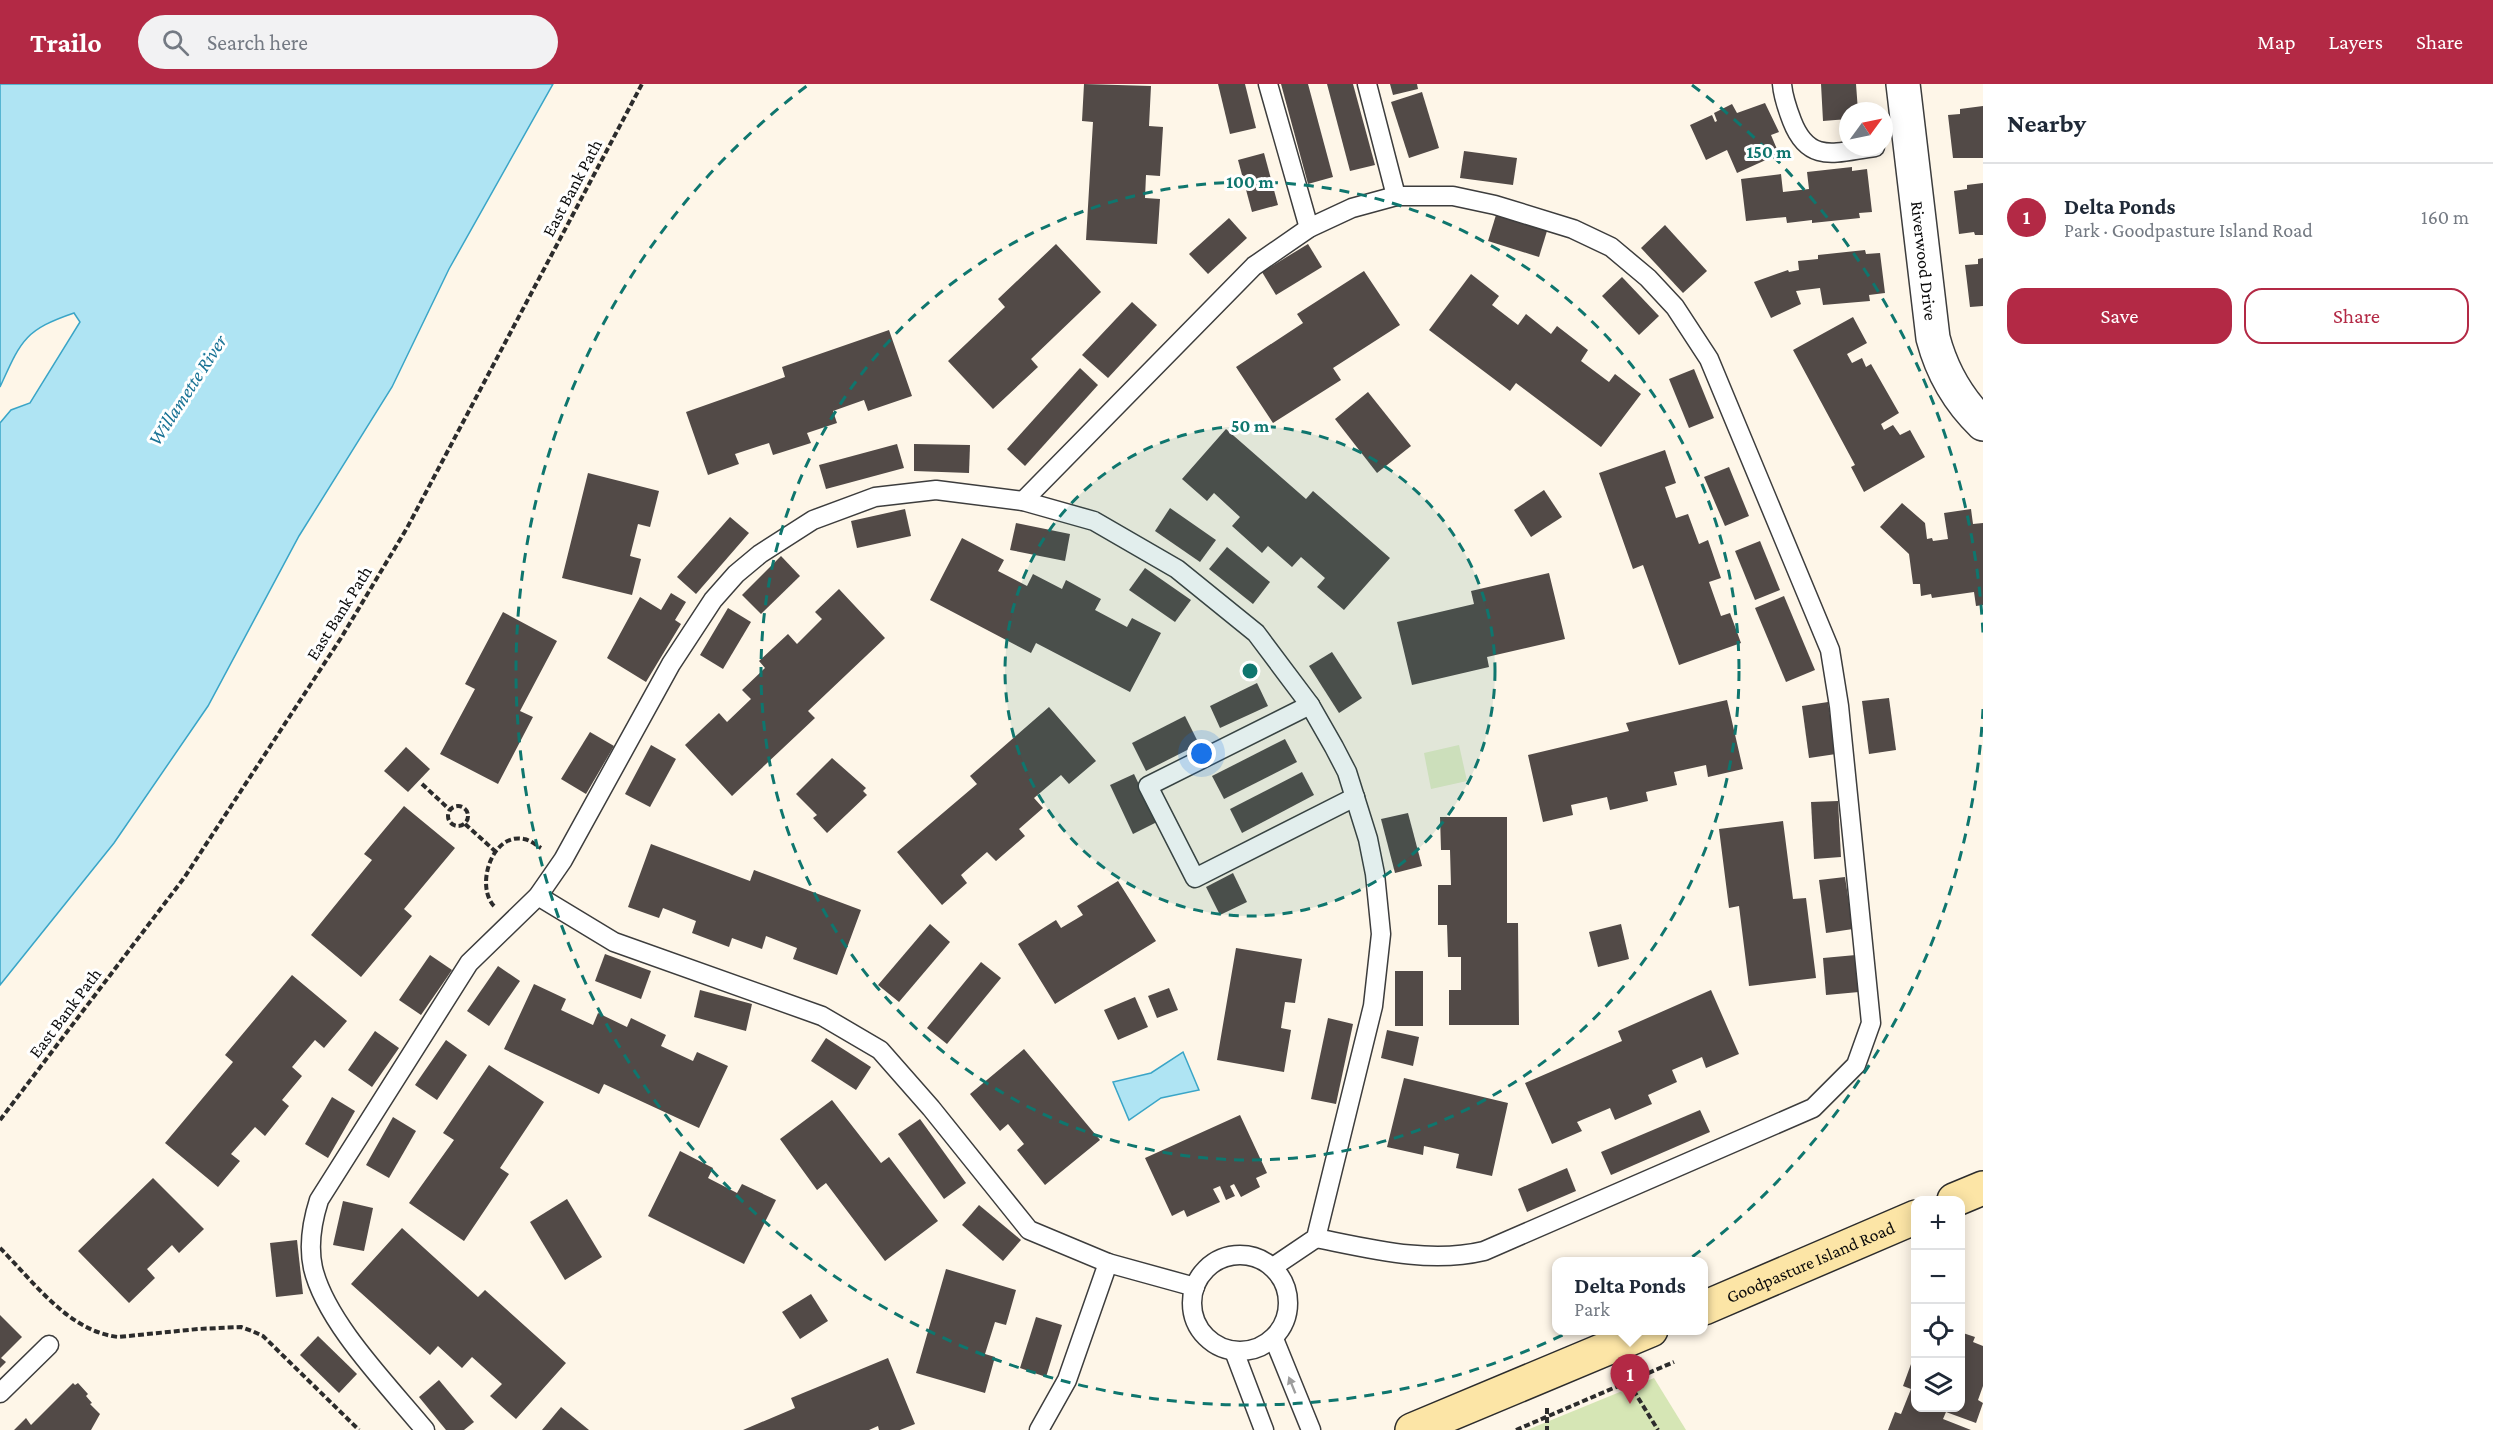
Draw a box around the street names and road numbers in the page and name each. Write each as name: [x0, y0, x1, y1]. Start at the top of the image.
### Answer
street label: East Bank Path: [538, 136, 606, 240]
street label: Riverwood Drive: [1907, 200, 1941, 322]
street label: East Bank Path: [302, 562, 376, 664]
street label: East Bank Path: [25, 964, 105, 1062]
street label: Goodpasture Island Road: [1723, 1217, 1898, 1307]

